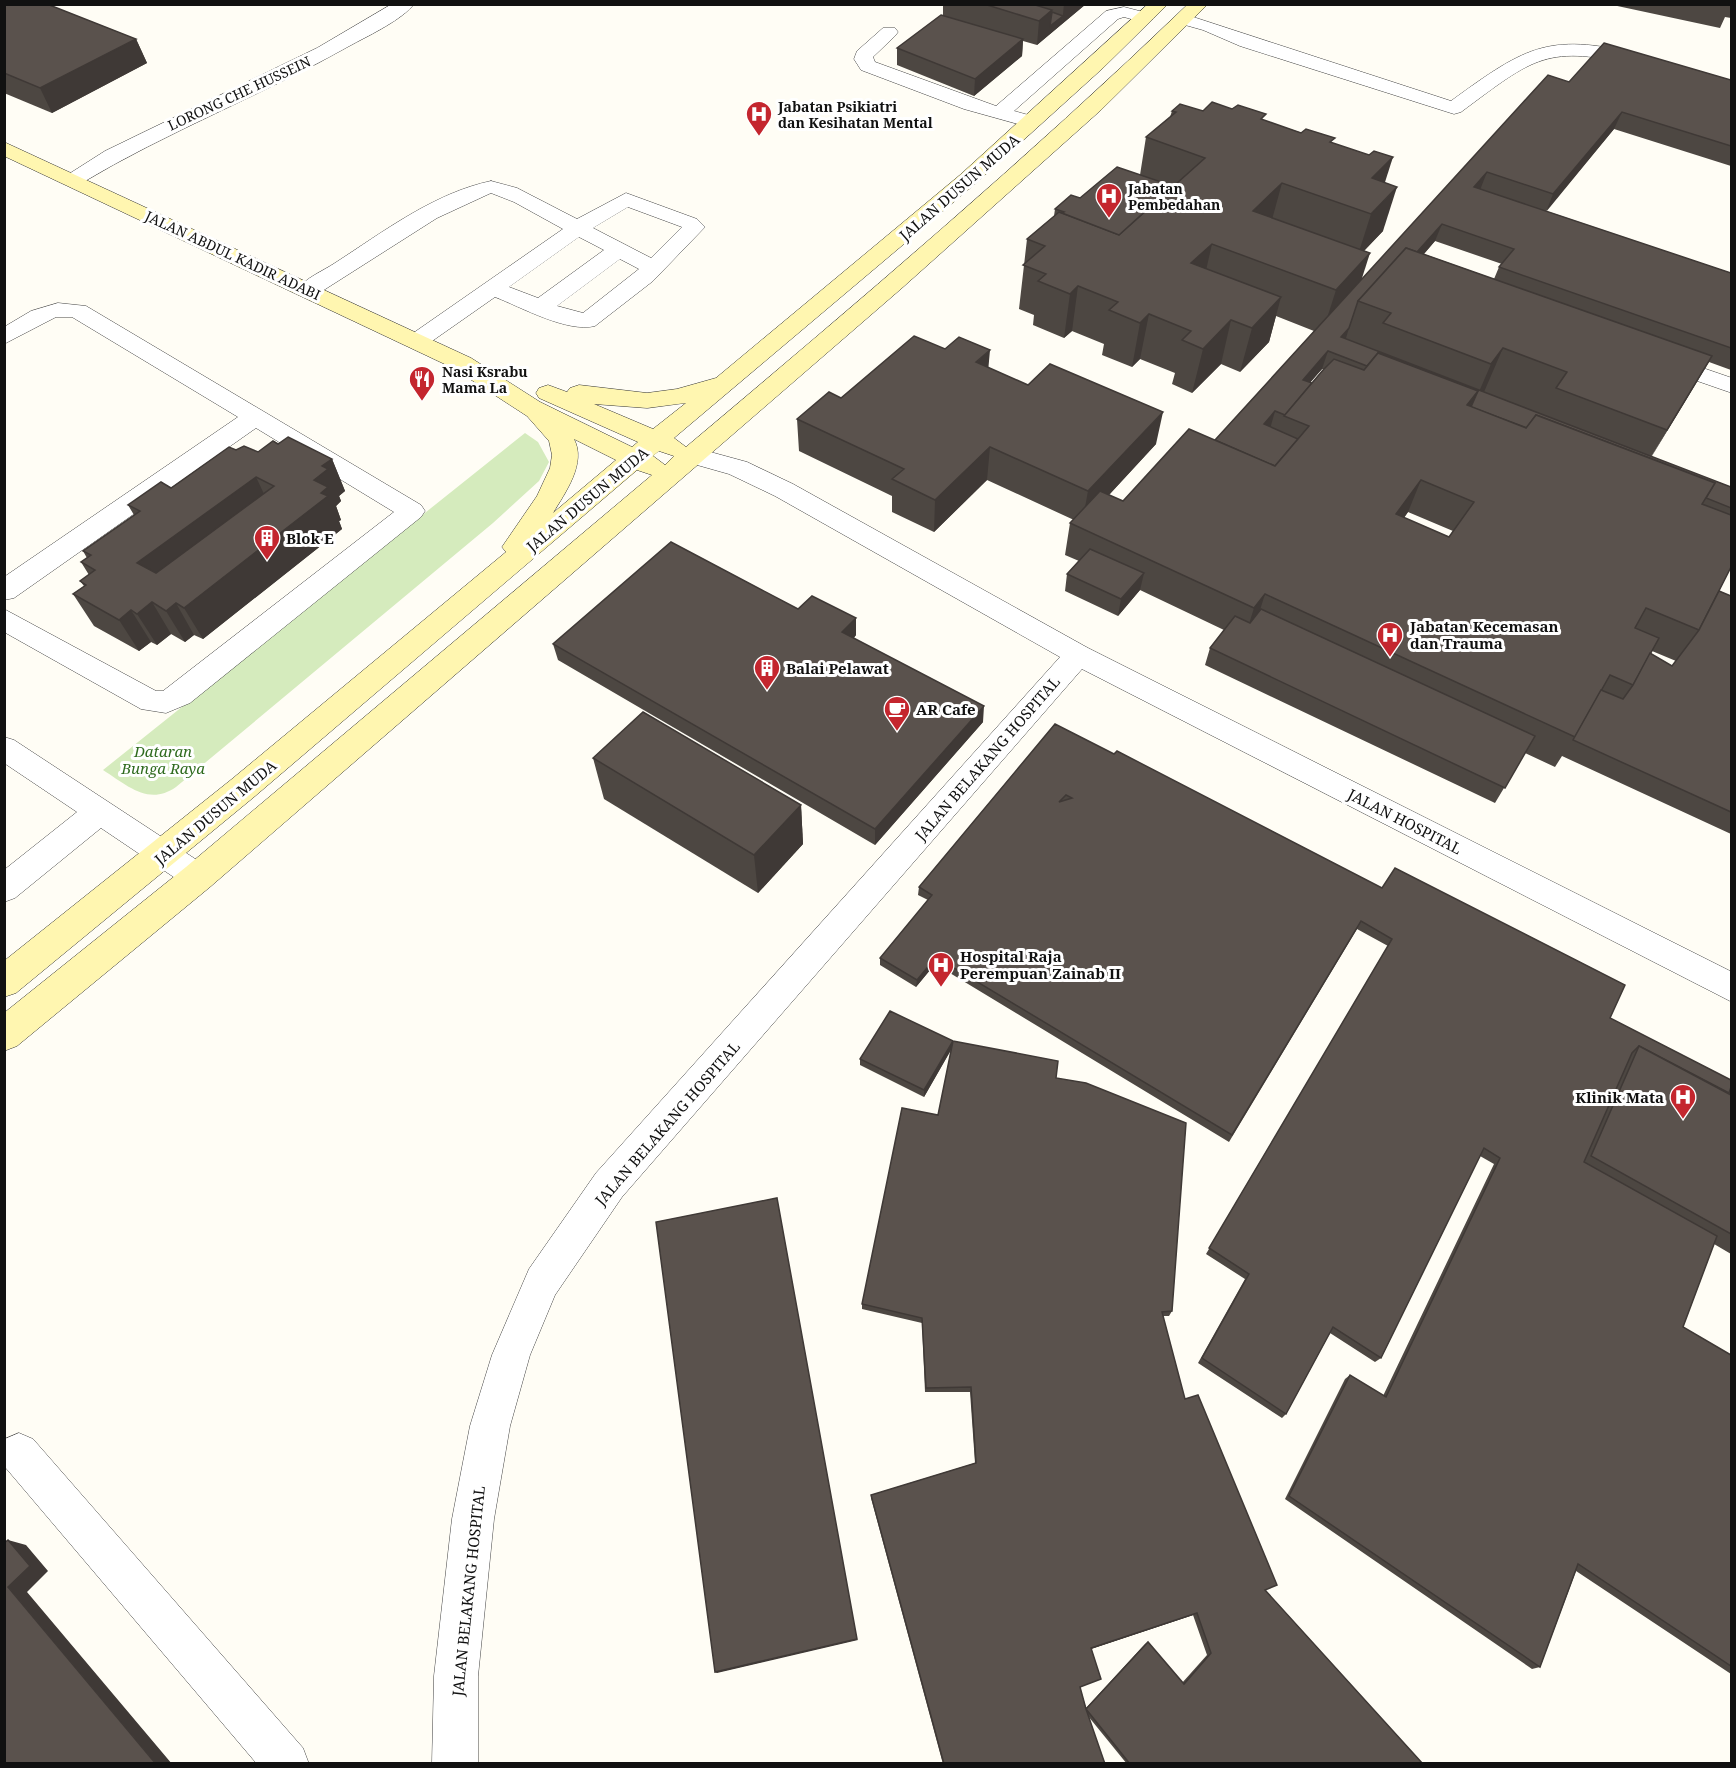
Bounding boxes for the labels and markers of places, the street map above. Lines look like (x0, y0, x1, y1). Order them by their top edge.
place label: Jabatan Psikiatri dan Kesihatan Mental (777, 97, 933, 132)
hospital icon: Jabatan Psikiatri dan Kesihatan Mental (744, 99, 774, 137)
place label: Jabatan Pembedahan (1127, 179, 1220, 214)
hospital icon: Jabatan Pembedahan (1094, 181, 1124, 219)
place label: Nasi Ksrabu Mama La (442, 362, 528, 397)
restaurant icon: Nasi Ksrabu Mama La (407, 364, 437, 402)
building icon: Blok E (252, 523, 282, 561)
place label: Blok E (286, 528, 334, 548)
place label: Jabatan Kecemasan dan Trauma (1409, 616, 1558, 653)
hospital icon: Jabatan Kecemasan dan Trauma (1375, 620, 1405, 658)
building icon: Balai Pelawat (752, 653, 782, 691)
place label: Balai Pelawat (786, 658, 889, 678)
cafe icon: AR Cafe (882, 694, 912, 732)
place label: AR Cafe (916, 699, 976, 719)
place label: Hospital Raja Perempuan Zainab II (960, 946, 1121, 983)
hospital icon: Hospital Raja Perempuan Zainab II (926, 950, 956, 988)
hospital icon: Klinik Mata (1668, 1082, 1698, 1120)
place label: Klinik Mata (1575, 1087, 1664, 1107)

